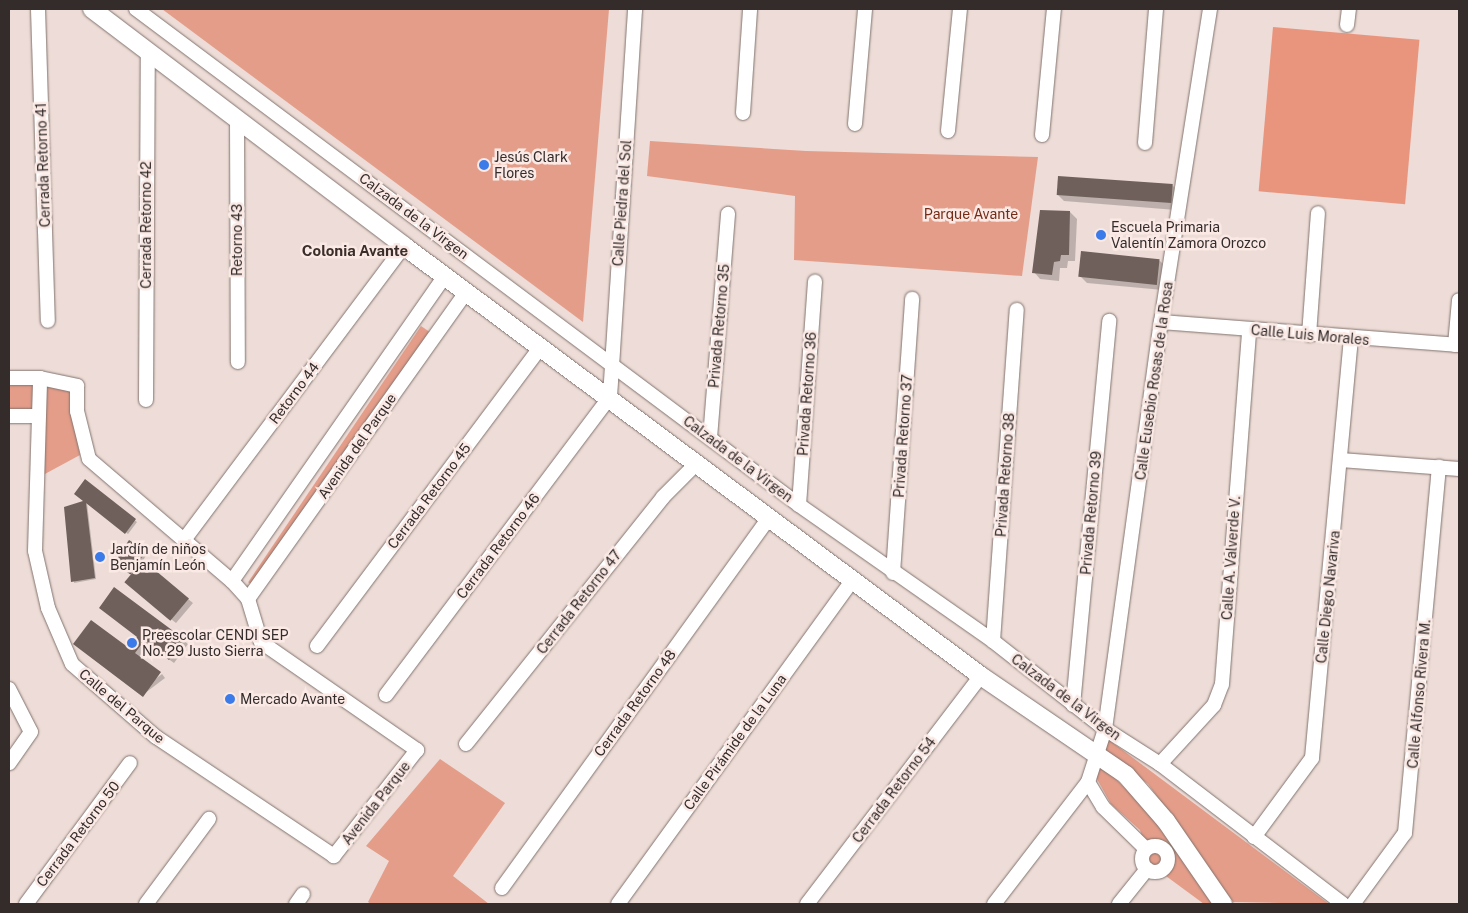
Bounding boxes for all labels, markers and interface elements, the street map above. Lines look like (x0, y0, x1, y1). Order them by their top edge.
street label: Cerrada Retorno 41 (32, 102, 54, 228)
street label: Calle Piedra del Sol (609, 139, 635, 267)
place label: Jesús Clark Flores (494, 149, 568, 182)
marker: Jesús Clark Flores (478, 159, 490, 171)
street label: Cerrada Retorno 42 (138, 161, 154, 289)
street label: Calzada de la Virgen (356, 169, 472, 263)
street label: Retorno 43 (229, 204, 245, 276)
park label: Parque Avante (924, 206, 1018, 222)
place label: Escuela Primaria Valentín Zamora Orozco (1111, 219, 1266, 252)
marker: Escuela Primaria Valentín Zamora Orozco (1095, 229, 1107, 241)
district label: Colonia Avante (302, 242, 408, 260)
street label: Privada Retorno 35 (705, 263, 733, 389)
street label: Calle Eusebio Rosas de la Rosa (1132, 280, 1176, 482)
street label: Calle Luis Morales (1250, 321, 1370, 349)
street label: Privada Retorno 36 (794, 331, 820, 457)
street label: Retorno 44 (265, 359, 323, 427)
street label: Privada Retorno 37 (890, 374, 916, 498)
street label: Avenida del Parque (314, 390, 400, 502)
street label: Calzada de la Virgen (680, 412, 796, 506)
street label: Privada Retorno 38 (992, 412, 1018, 538)
street label: Cerrada Retorno 45 (384, 440, 474, 552)
street label: Privada Retorno 39 (1077, 450, 1105, 576)
street label: Cerrada Retorno 46 (453, 490, 543, 602)
street label: Calle A. Valverde V. (1218, 495, 1244, 621)
street label: Calle Diego Navariva (1313, 530, 1343, 664)
place label: Jardín de niños Benjamín León (110, 541, 206, 574)
street label: Cerrada Retorno 47 (533, 547, 625, 657)
marker: Jardín de niños Benjamín León (94, 551, 106, 563)
street label: Calle Alfonso Rivera M. (1404, 619, 1434, 769)
place label: Preescolar CENDI SEP No. 29 Justo Sierra (142, 627, 289, 660)
marker: Preescolar CENDI SEP No. 29 Justo Sierra (126, 637, 138, 649)
street label: Cerrada Retorno 48 (591, 646, 679, 760)
street label: Calzada de la Virgen (1008, 650, 1124, 744)
street label: Calle del Parque (76, 665, 168, 747)
street label: Calle Pirámide de la Luna (680, 671, 790, 813)
place label: Mercado Avante (240, 691, 345, 707)
marker: Mercado Avante (224, 693, 236, 705)
street label: Cerrada Retorno 54 (849, 734, 939, 846)
street label: Avenida Parque (338, 758, 414, 848)
street label: Cerrada Retorno 50 (33, 778, 123, 890)

